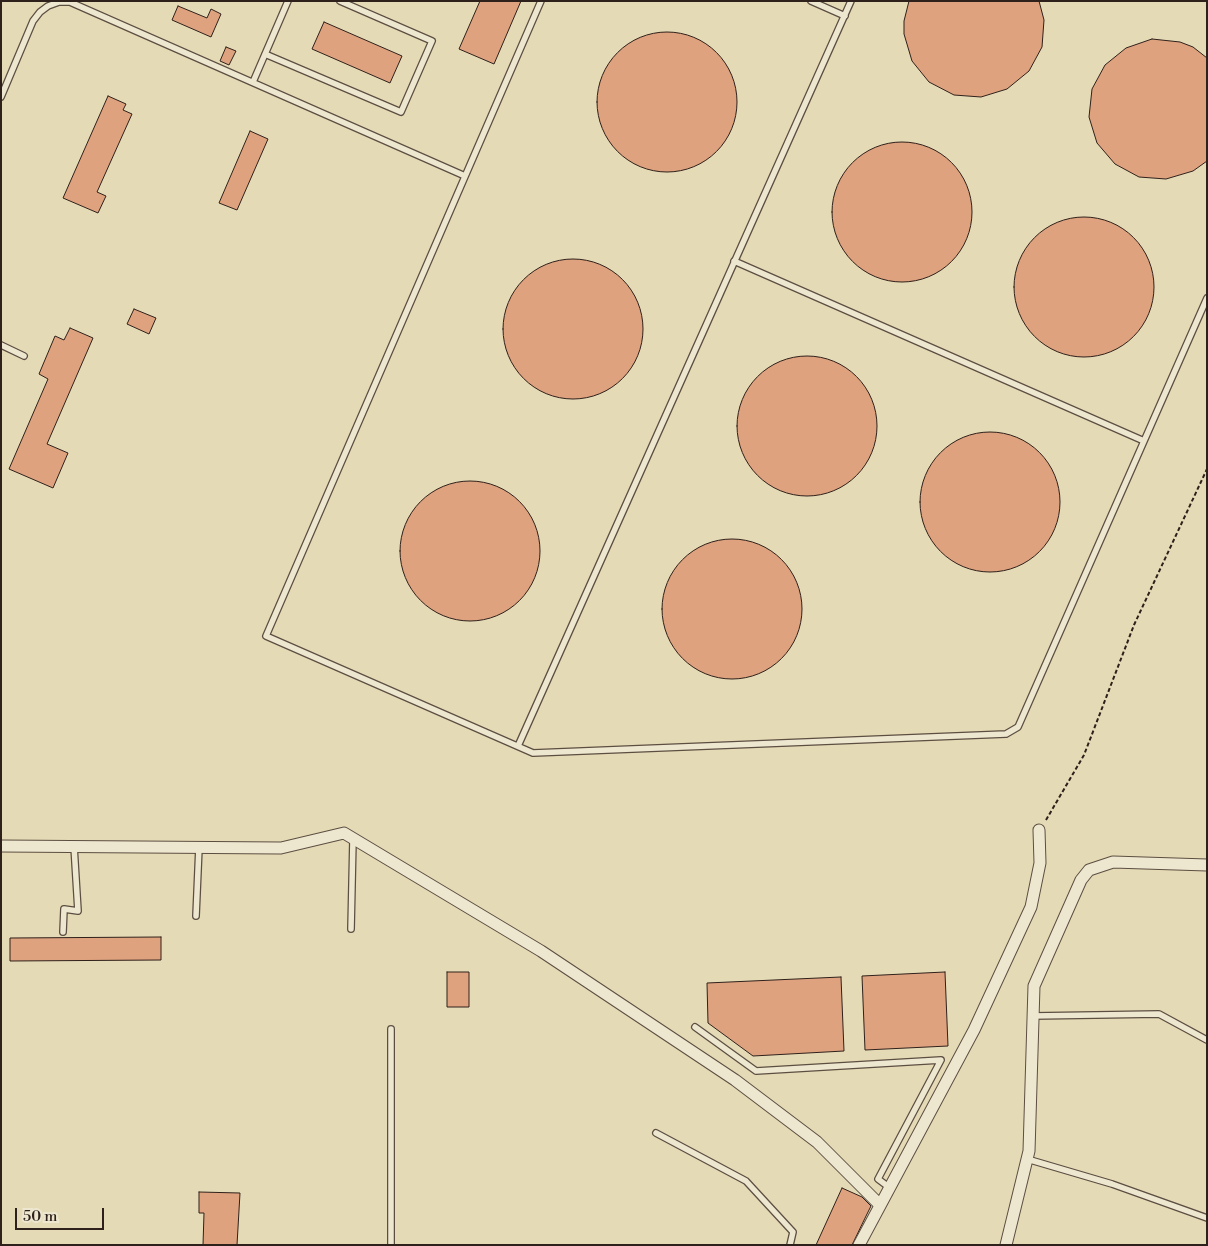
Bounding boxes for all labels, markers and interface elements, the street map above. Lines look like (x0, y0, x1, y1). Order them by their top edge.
scale bar (18, 1198, 106, 1230)
text: 50 m (23, 1207, 57, 1226)

